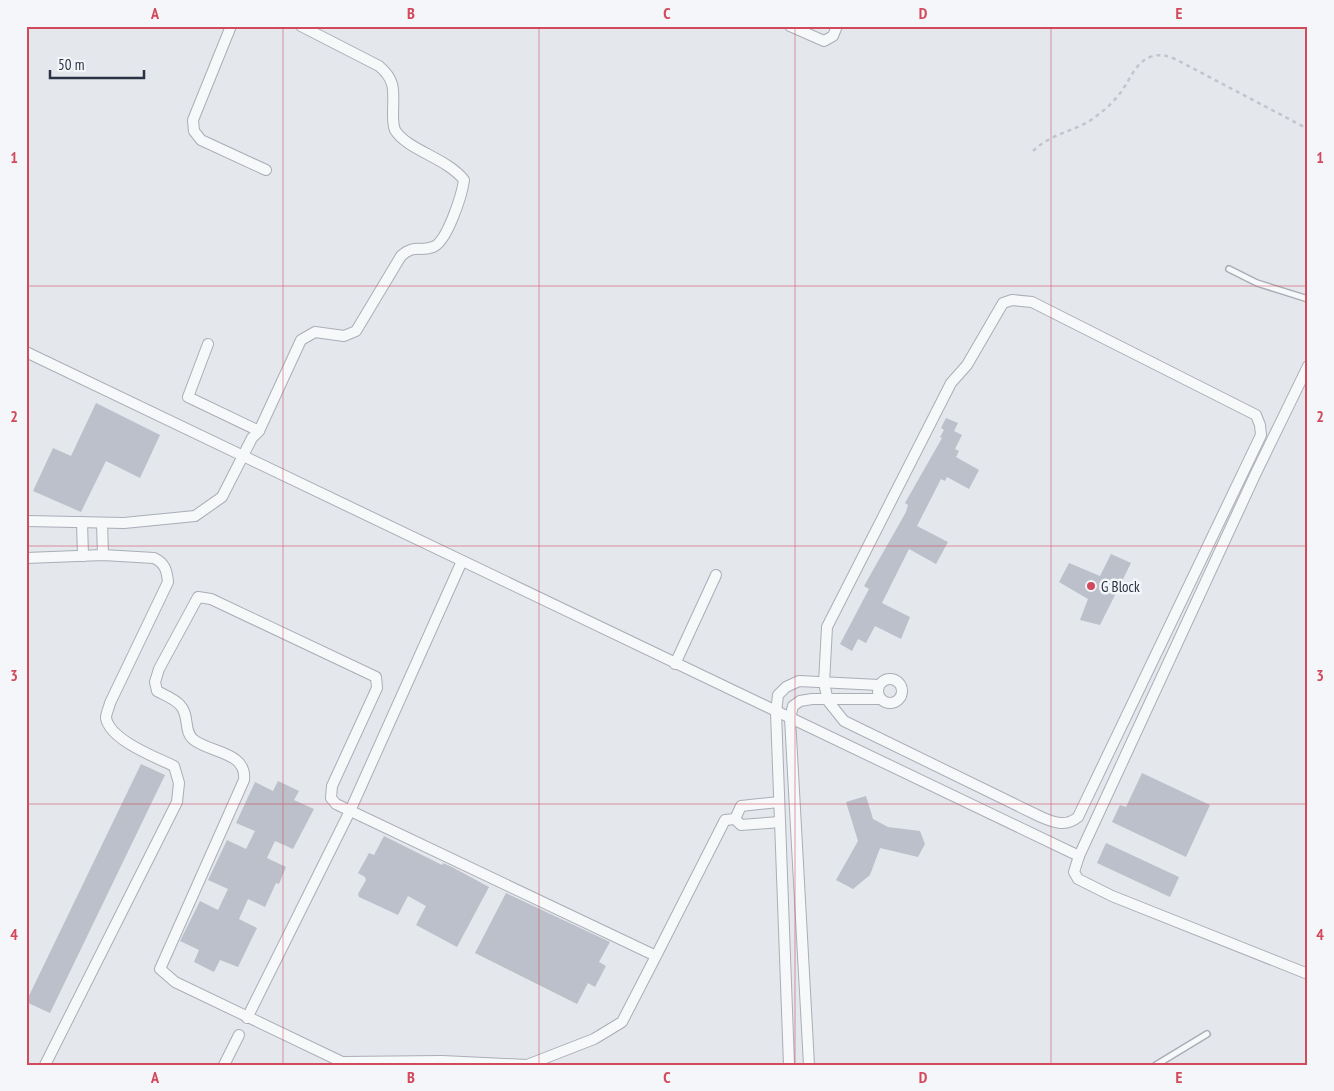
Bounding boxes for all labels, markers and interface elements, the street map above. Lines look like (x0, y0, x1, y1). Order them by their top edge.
text: A (150, 3, 160, 23)
text: B (407, 3, 415, 23)
text: C (663, 3, 671, 23)
text: D (919, 3, 928, 23)
text: E (1176, 3, 1183, 23)
scale bar (50, 48, 144, 80)
text: 50 m (58, 55, 84, 74)
text: 1 (10, 147, 18, 167)
text: 1 (1316, 147, 1324, 167)
text: 2 (10, 406, 18, 426)
text: 2 (1316, 406, 1324, 426)
place label: G Block (1101, 577, 1140, 596)
marker: G Block (1085, 580, 1097, 592)
text: 3 (10, 665, 18, 685)
text: 3 (1316, 665, 1324, 685)
text: 4 (10, 924, 18, 944)
text: 4 (1316, 924, 1324, 944)
text: A (150, 1067, 160, 1087)
text: B (407, 1067, 415, 1087)
text: C (663, 1067, 671, 1087)
text: D (919, 1067, 928, 1087)
text: E (1176, 1067, 1183, 1087)

